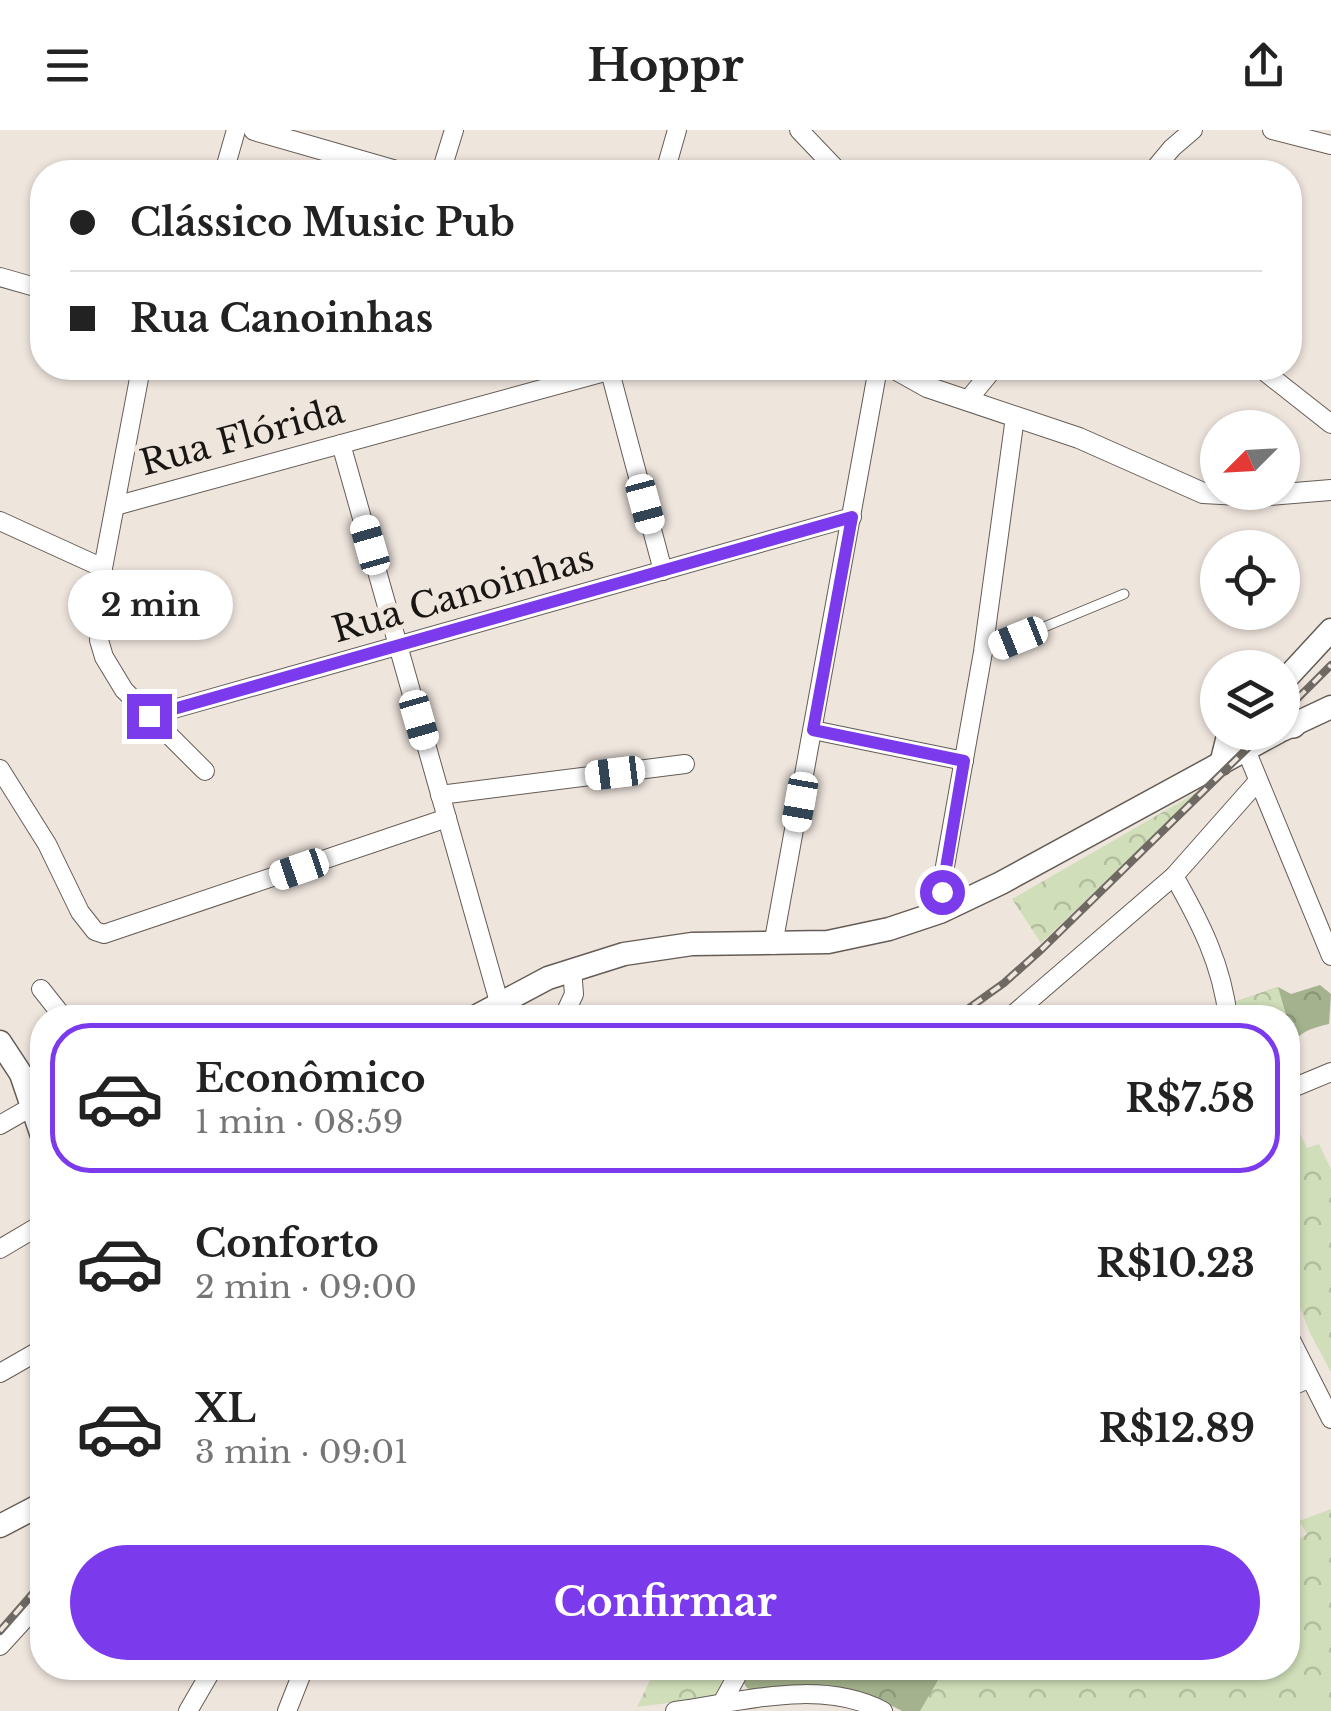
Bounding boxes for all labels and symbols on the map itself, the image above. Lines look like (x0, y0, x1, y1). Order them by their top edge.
street label: Rua Flórida (135, 388, 349, 484)
north arrow (1200, 410, 1300, 510)
car (623, 471, 667, 537)
car (347, 512, 393, 578)
street label: Rua Canoinhas (327, 536, 599, 651)
callout: 2 min (66, 571, 232, 641)
car (985, 613, 1051, 663)
car (396, 687, 442, 753)
route end (127, 694, 172, 739)
car (583, 754, 647, 792)
car (780, 770, 820, 834)
car (266, 845, 332, 893)
route start (920, 870, 965, 915)

